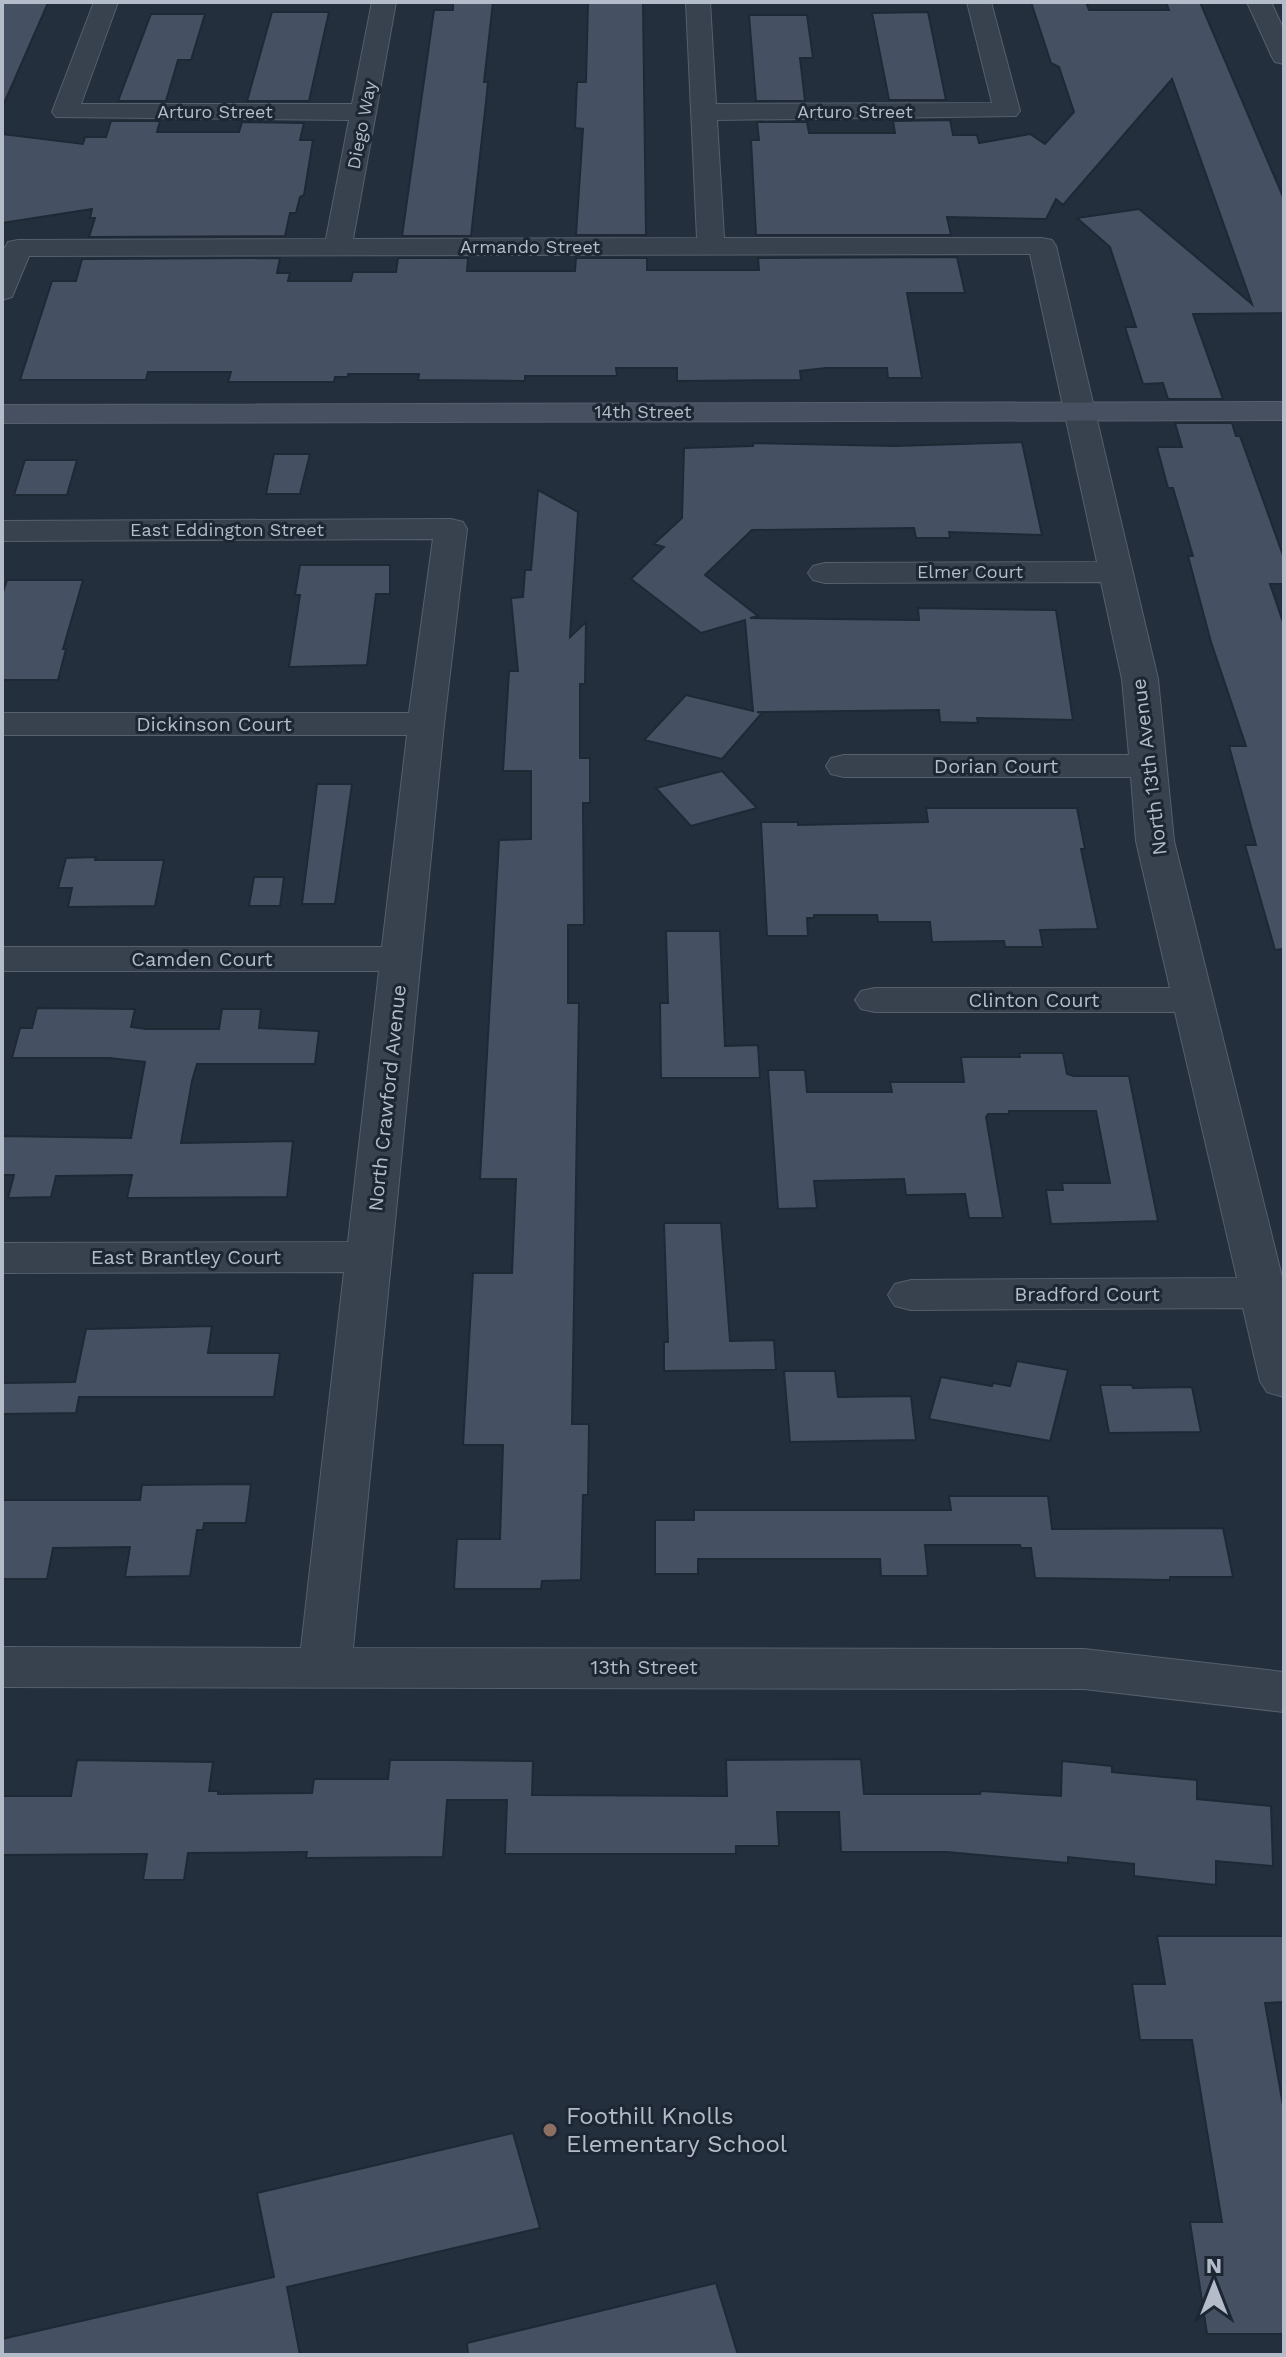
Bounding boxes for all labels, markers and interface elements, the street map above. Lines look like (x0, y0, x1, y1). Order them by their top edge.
street label: Diego Way (343, 78, 381, 171)
street label: Arturo Street (157, 101, 273, 122)
street label: Arturo Street (797, 101, 913, 122)
street label: Armando Street (460, 236, 601, 257)
street label: 14th Street (594, 401, 692, 422)
street label: East Eddington Street (130, 519, 324, 540)
street label: Elmer Court (917, 561, 1024, 582)
street label: North 13th Avenue (1126, 677, 1172, 857)
street label: Dickinson Court (136, 712, 292, 736)
street label: Dorian Court (934, 754, 1059, 778)
street label: Camden Court (131, 947, 273, 971)
street label: North Crawford Avenue (363, 983, 411, 1213)
street label: Clinton Court (969, 988, 1100, 1012)
street label: East Brantley Court (91, 1245, 282, 1269)
street label: Bradford Court (1014, 1282, 1160, 1306)
street label: 13th Street (590, 1655, 698, 1679)
place label: Foothill Knolls Elementary School (566, 2102, 788, 2158)
marker: Foothill Knolls Elementary School (541, 2121, 559, 2139)
north arrow (1174, 2245, 1254, 2325)
text: N (1206, 2253, 1222, 2278)

